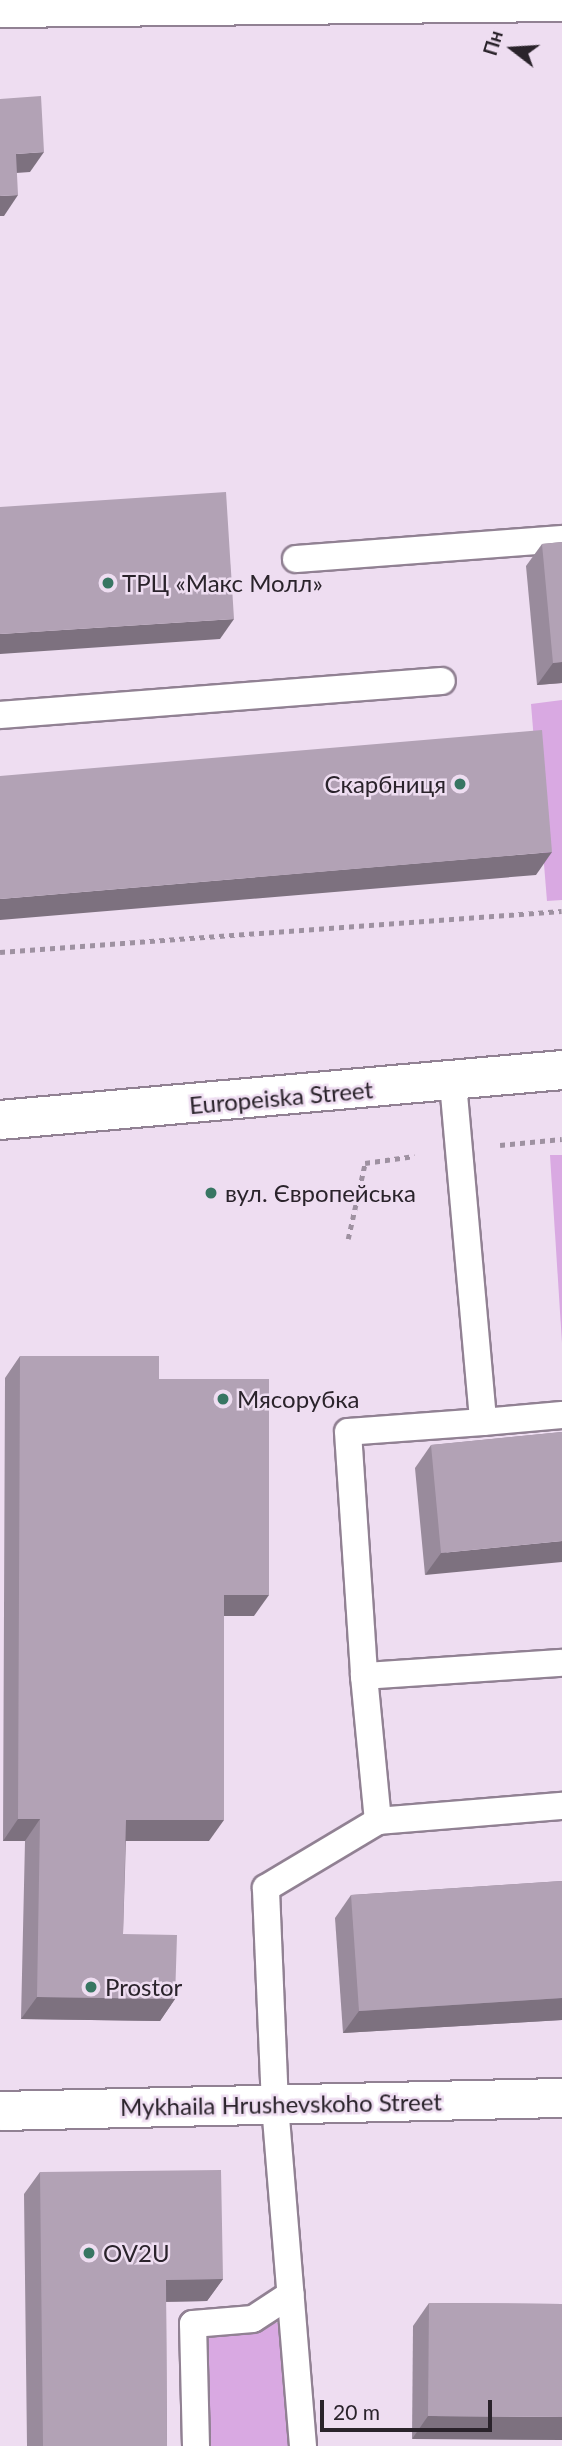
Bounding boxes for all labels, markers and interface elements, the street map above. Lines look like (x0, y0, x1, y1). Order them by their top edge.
north arrow (478, 14, 548, 84)
text: Пн (478, 27, 507, 58)
place label: ТРЦ «Макс Молл» (122, 569, 323, 597)
marker: ТРЦ «Макс Молл» (100, 575, 116, 591)
place label: Скарбниця (325, 770, 446, 798)
marker: Скарбниця (452, 776, 468, 792)
street label: Europeiska Street (188, 1075, 374, 1119)
place label: вул. Європейська (225, 1179, 416, 1207)
marker: вул. Європейська (203, 1185, 219, 1201)
place label: Мясорубка (237, 1385, 360, 1413)
marker: Мясорубка (215, 1391, 231, 1407)
place label: Prostor (105, 1973, 182, 2001)
marker: Prostor (83, 1979, 99, 1995)
street label: Mykhaila Hrushevskoho Street (120, 2087, 442, 2121)
place label: OV2U (103, 2239, 170, 2267)
marker: OV2U (81, 2245, 97, 2261)
scale bar (324, 2386, 496, 2430)
text: 20 m (333, 2399, 380, 2424)

